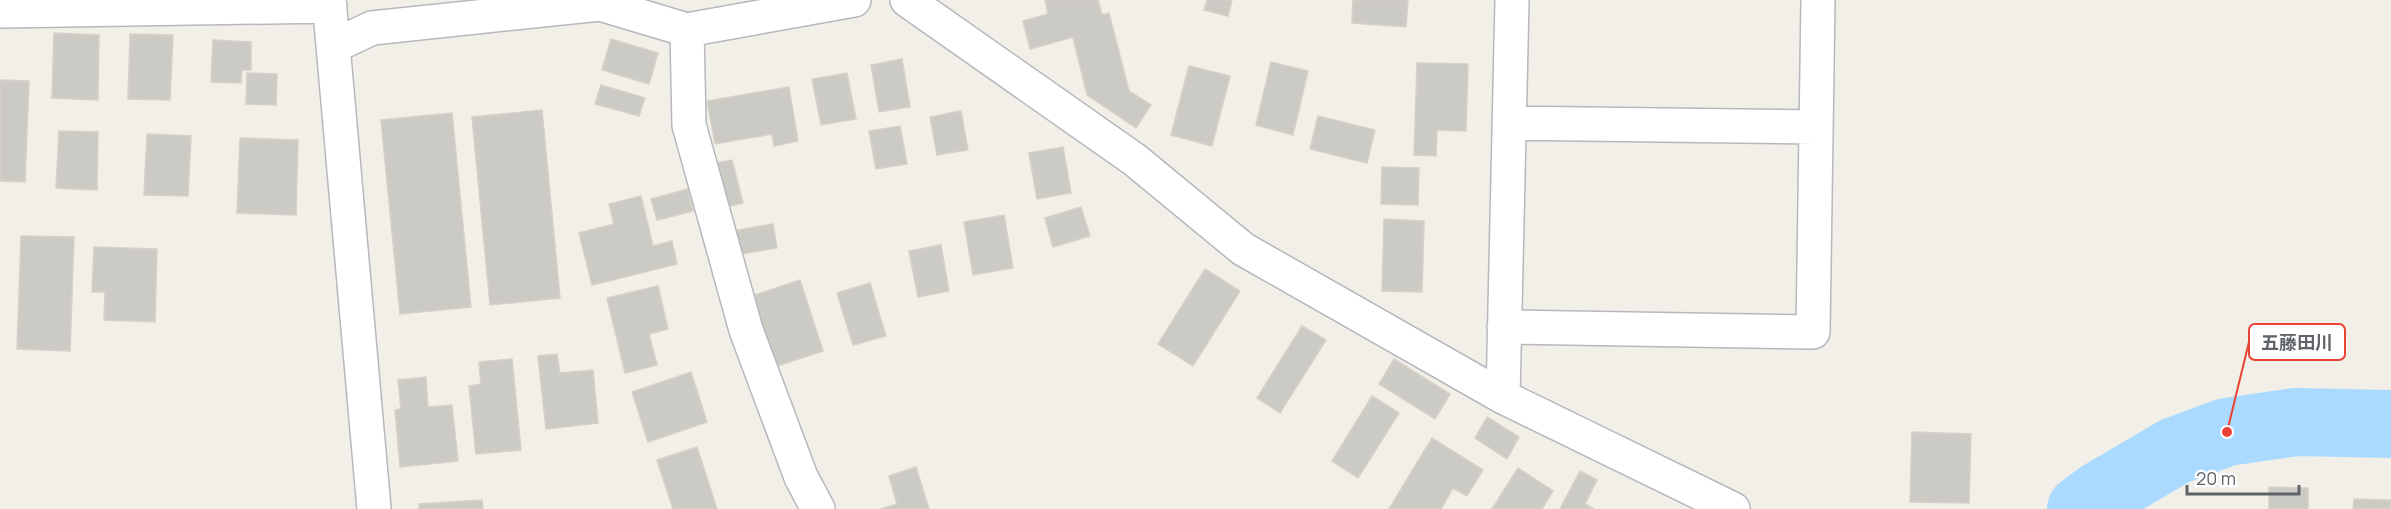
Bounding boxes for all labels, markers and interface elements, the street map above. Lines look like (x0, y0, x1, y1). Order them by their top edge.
callout: 五藤田川 (2249, 324, 2345, 360)
text: 五藤田川 (2261, 330, 2333, 354)
scale bar (2187, 458, 2300, 496)
text: 20 m (2196, 466, 2236, 490)

